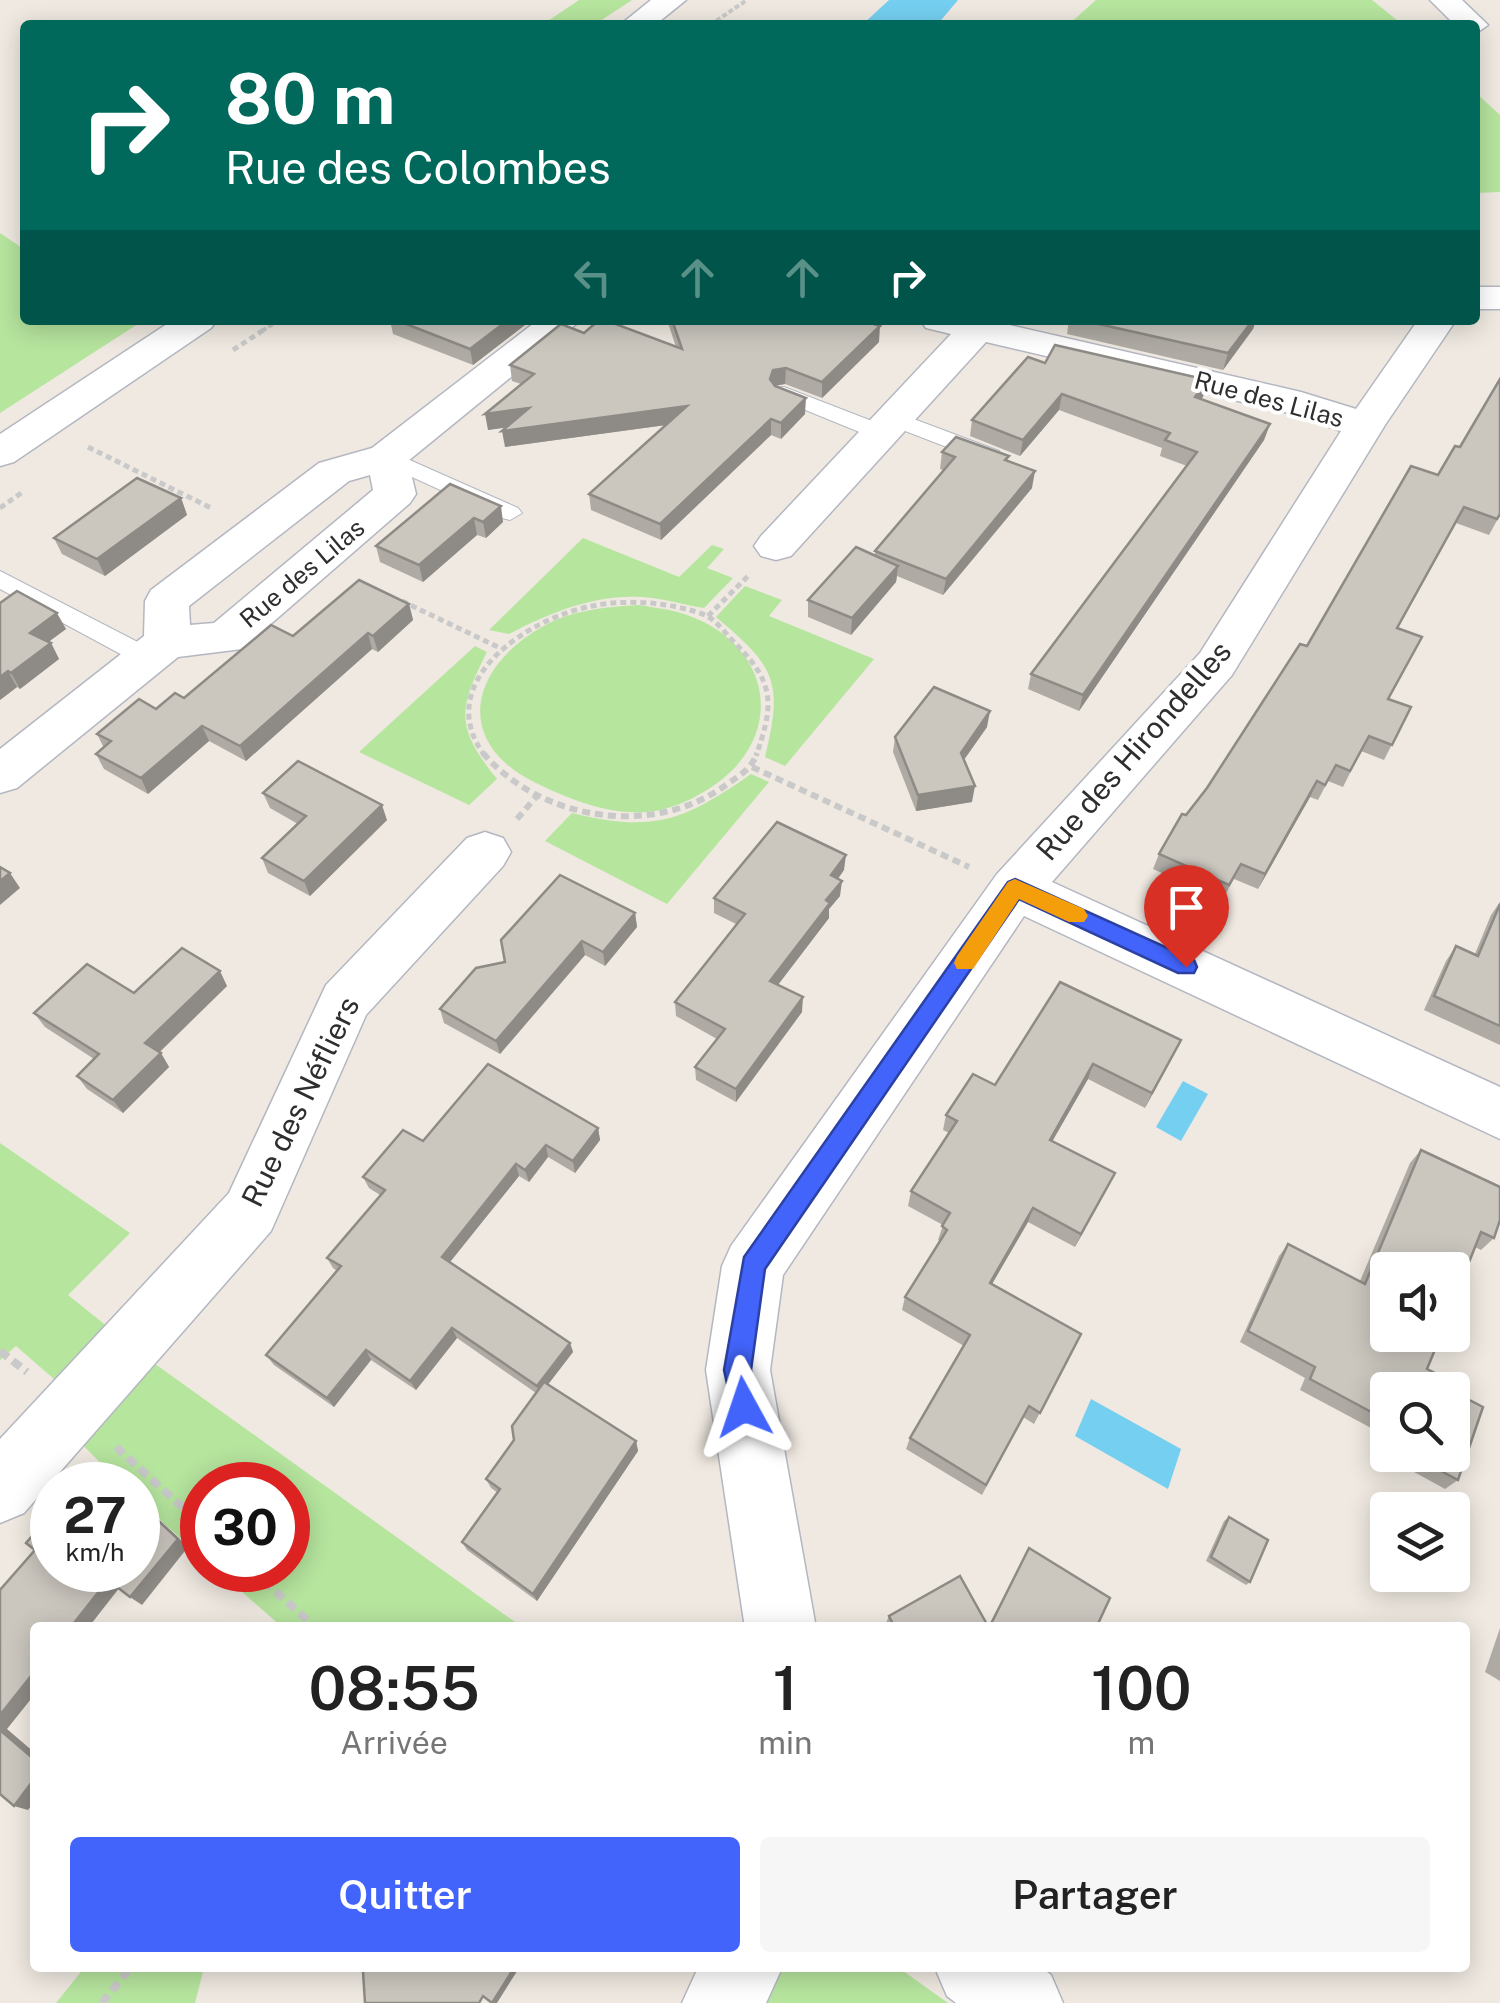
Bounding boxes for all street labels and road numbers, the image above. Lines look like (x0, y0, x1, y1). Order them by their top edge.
street label: Rue des Lilas (1191, 365, 1347, 433)
street label: Rue des Lilas (234, 512, 370, 634)
street label: Rue des Hirondelles (1028, 633, 1238, 867)
street label: Rue des Néfliers (234, 991, 366, 1212)

